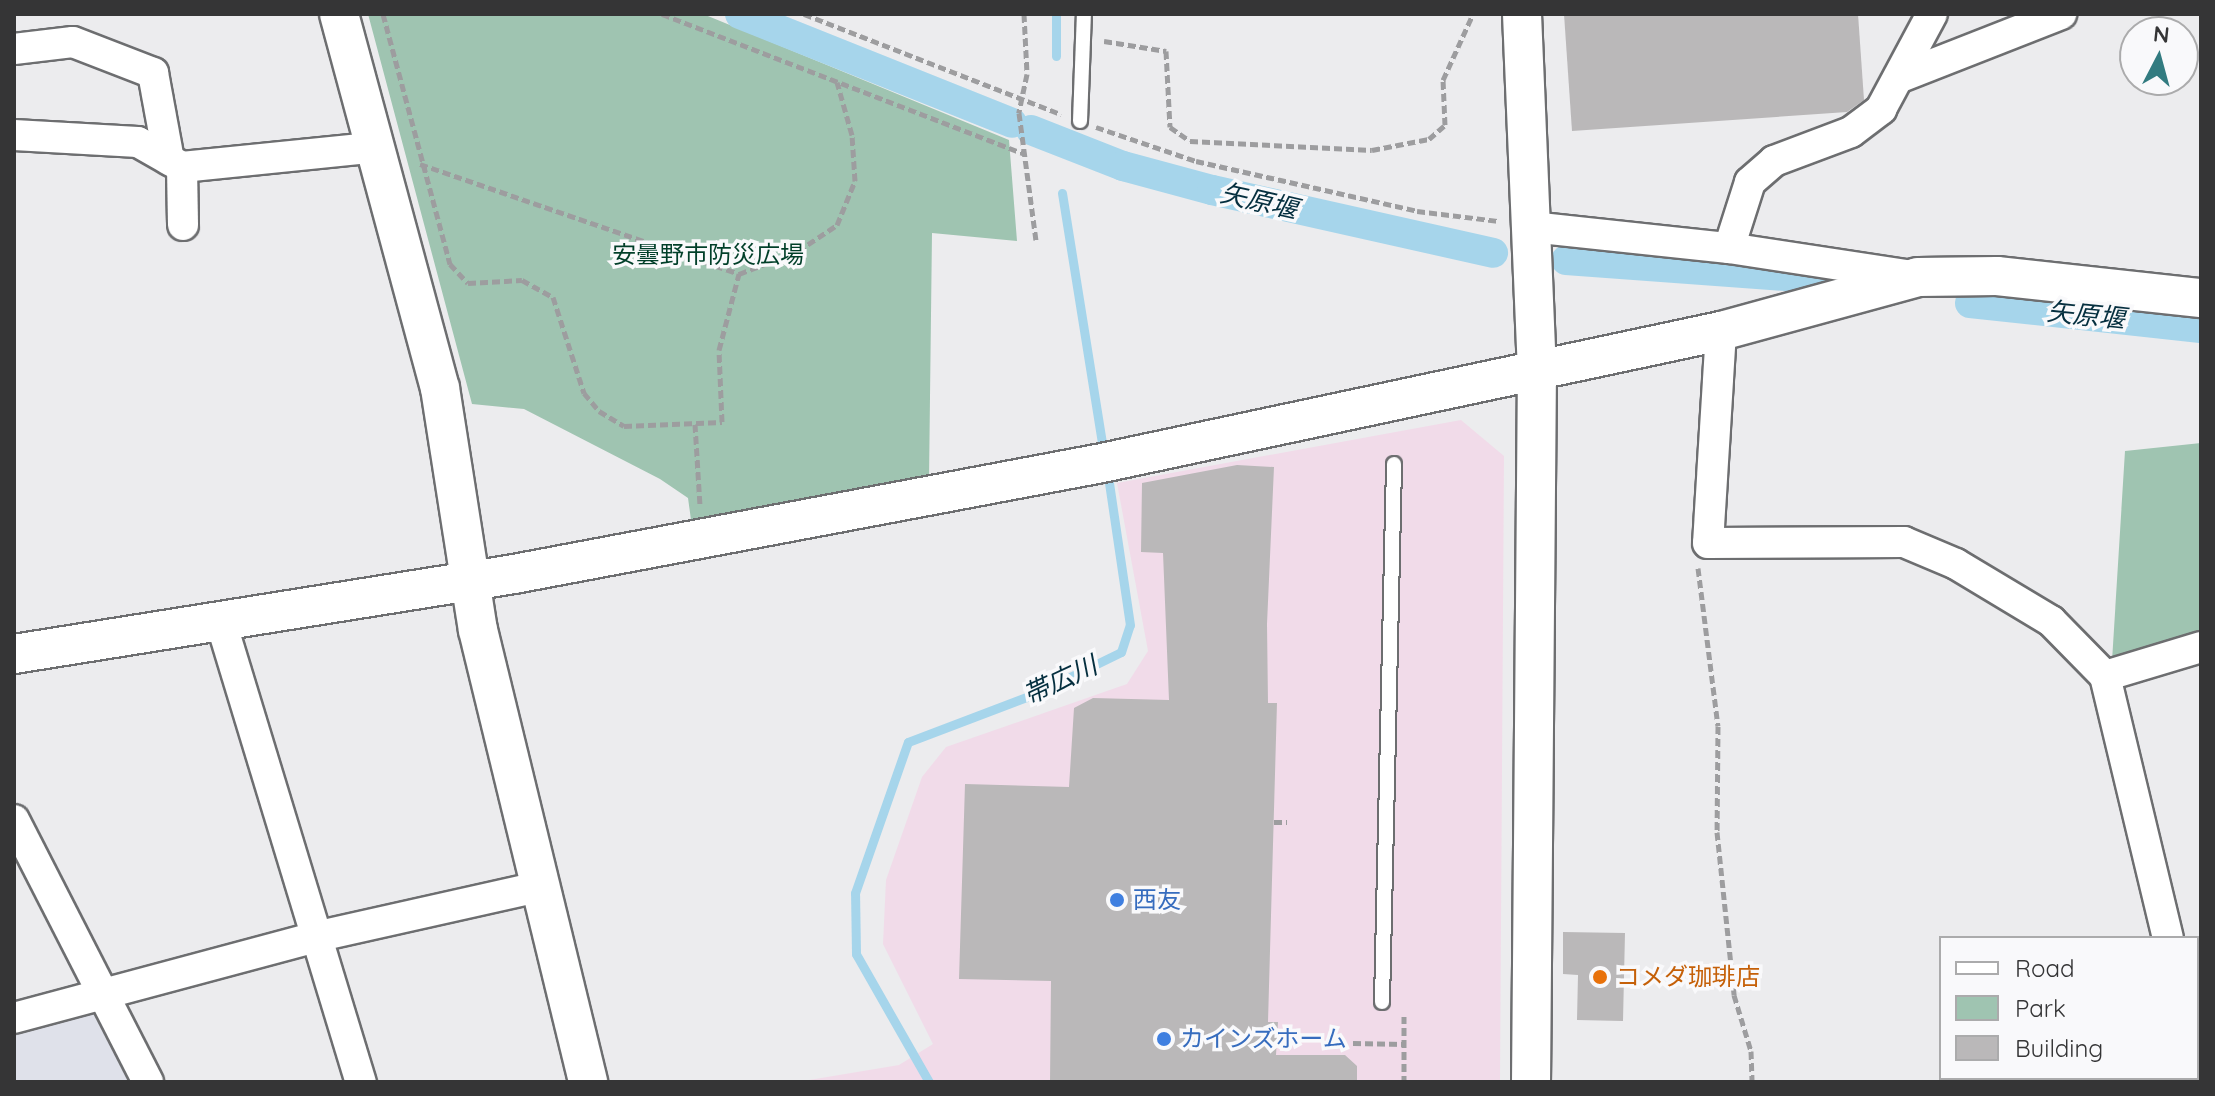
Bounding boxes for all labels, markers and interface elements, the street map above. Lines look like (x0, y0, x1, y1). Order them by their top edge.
north arrow (2119, 16, 2199, 96)
text: N (2152, 19, 2171, 49)
water label: 矢原堰 (1217, 177, 1301, 225)
park label: 安曇野市防災広場 (612, 241, 804, 269)
water label: 矢原堰 (2046, 295, 2126, 335)
water label: 帯広川 (1018, 649, 1102, 711)
place label: 西友 (1133, 886, 1181, 914)
marker: 西友 (1108, 891, 1126, 909)
legend (1939, 936, 2199, 1080)
text: Road (2015, 953, 2075, 983)
place label: コメダ珈琲店 (1616, 963, 1760, 991)
marker: コメダ珈琲店 (1591, 968, 1609, 986)
text: Park (2015, 993, 2066, 1023)
place label: カインズホーム (1180, 1025, 1348, 1053)
marker: カインズホーム (1155, 1030, 1173, 1048)
text: Building (2015, 1033, 2103, 1063)

